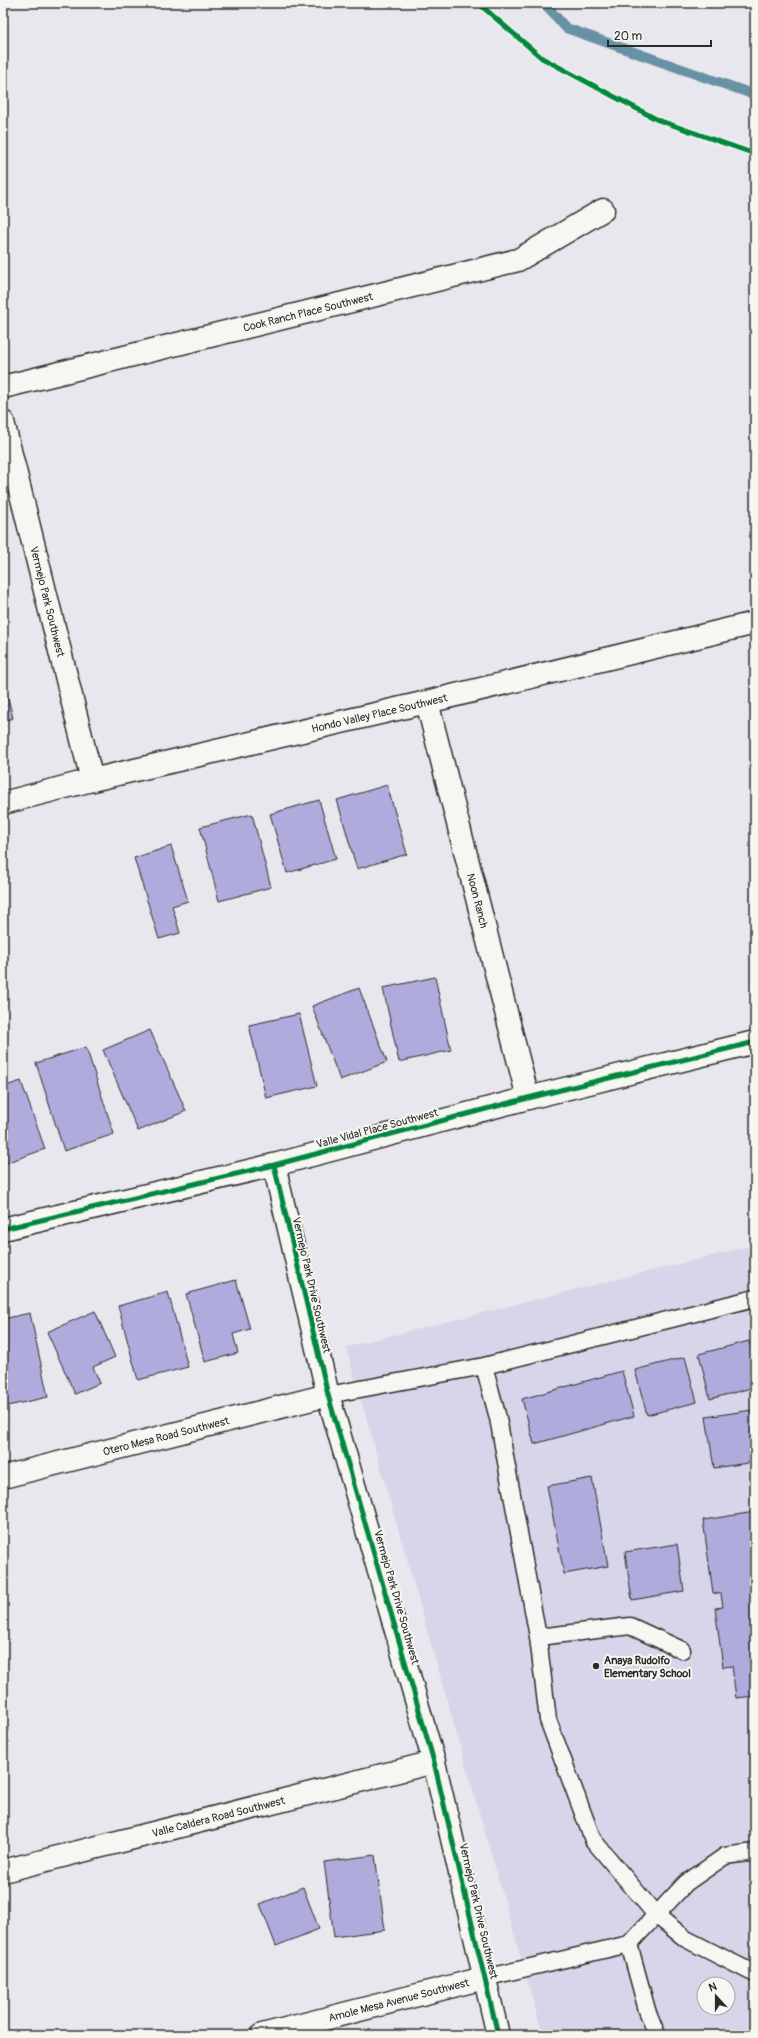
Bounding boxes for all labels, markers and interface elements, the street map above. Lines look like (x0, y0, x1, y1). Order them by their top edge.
scale bar (608, 22, 711, 48)
text: 20 m (614, 29, 643, 44)
street label: Cook Ranch Place Southwest (242, 290, 375, 335)
street label: Vermejo Park Southwest (27, 545, 67, 659)
street label: Hondo Valley Place Southwest (310, 691, 449, 736)
street label: Noon Ranch (464, 872, 490, 929)
street label: Valle Vidal Place Southwest (315, 1106, 440, 1151)
street label: Vermejo Park Drive Southwest (290, 1216, 334, 1355)
street label: Otero Mesa Road Southwest (102, 1414, 231, 1459)
street label: Vermejo Park Drive Southwest (371, 1528, 422, 1666)
place label: Anaya Rudolfo Elementary School (604, 1654, 691, 1680)
marker: Anaya Rudolfo Elementary School (591, 1661, 601, 1671)
street label: Valle Caldera Road Southwest (151, 1794, 287, 1840)
street label: Vermejo Park Drive Southwest (457, 1842, 501, 1981)
street label: Amole Mesa Avenue Southwest (327, 1976, 471, 2025)
north arrow (696, 1976, 736, 2016)
text: N (707, 1980, 719, 1995)

